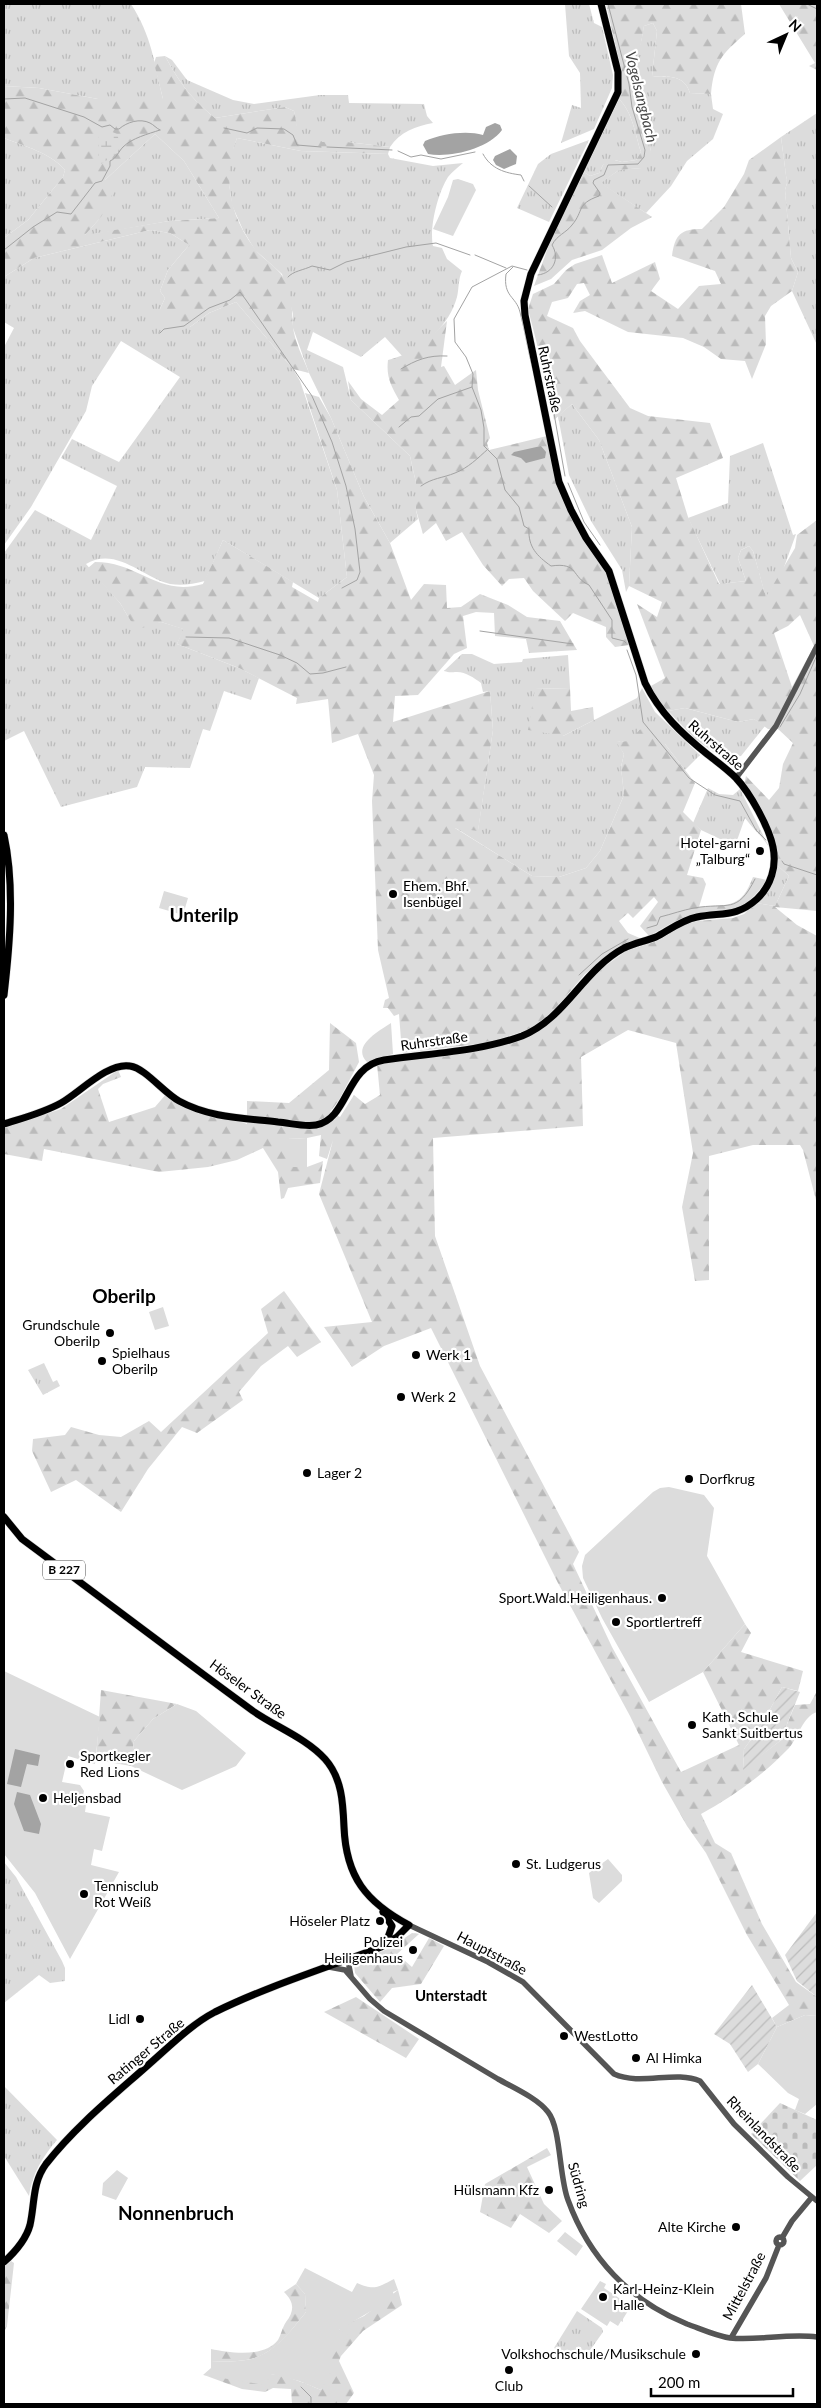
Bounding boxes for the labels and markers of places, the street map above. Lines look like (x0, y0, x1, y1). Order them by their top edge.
place label: Hotel-garni „Talburg“ (680, 834, 750, 867)
marker: Hotel-garni „Talburg“ (754, 845, 766, 857)
place label: Ehem. Bhf. Isenbügel (403, 877, 469, 910)
marker: Ehem. Bhf. Isenbügel (387, 888, 399, 900)
place label: Grundschule Oberilp (22, 1316, 100, 1349)
marker: Grundschule Oberilp (104, 1327, 116, 1339)
place label: Spielhaus Oberilp (112, 1344, 170, 1377)
place label: Werk 1 (426, 1346, 471, 1363)
marker: Werk 1 (410, 1349, 422, 1361)
marker: Spielhaus Oberilp (96, 1355, 108, 1367)
place label: Werk 2 (411, 1388, 456, 1405)
marker: Werk 2 (395, 1391, 407, 1403)
place label: Lager 2 (317, 1464, 362, 1481)
marker: Lager 2 (301, 1467, 313, 1479)
place label: Dorfkrug (699, 1470, 755, 1487)
marker: Dorfkrug (683, 1473, 695, 1485)
place label: Sport.Wald.Heiligenhaus. (499, 1589, 652, 1606)
marker: Sport.Wald.Heiligenhaus. (656, 1592, 668, 1604)
place label: Sportlertreff (626, 1613, 702, 1630)
marker: Sportlertreff (610, 1616, 622, 1628)
place label: Kath. Schule Sankt Suitbertus (702, 1708, 803, 1741)
marker: Kath. Schule Sankt Suitbertus (686, 1719, 698, 1731)
place label: Sportkegler Red Lions (80, 1747, 151, 1780)
marker: Sportkegler Red Lions (64, 1758, 76, 1770)
place label: Heljensbad (53, 1789, 121, 1806)
marker: Heljensbad (37, 1792, 49, 1804)
place label: St. Ludgerus (526, 1855, 601, 1872)
marker: St. Ludgerus (510, 1858, 522, 1870)
place label: Tennisclub Rot Weiß (94, 1877, 159, 1910)
marker: Tennisclub Rot Weiß (78, 1888, 90, 1900)
place label: Höseler Platz (289, 1912, 370, 1929)
marker: Höseler Platz (374, 1915, 386, 1927)
place label: Polizei Heiligenhaus (324, 1933, 403, 1966)
marker: Polizei Heiligenhaus (407, 1944, 419, 1956)
place label: Lidl (108, 2010, 130, 2027)
marker: Lidl (134, 2013, 146, 2025)
place label: WestLotto (574, 2027, 638, 2044)
marker: WestLotto (558, 2030, 570, 2042)
place label: Al Himka (646, 2049, 702, 2066)
marker: Al Himka (630, 2052, 642, 2064)
place label: Hülsmann Kfz (453, 2181, 539, 2198)
marker: Hülsmann Kfz (543, 2184, 555, 2196)
place label: Alte Kirche (658, 2218, 726, 2235)
marker: Alte Kirche (730, 2221, 742, 2233)
place label: Karl-Heinz-Klein Halle (613, 2280, 714, 2313)
marker: Karl-Heinz-Klein Halle (597, 2291, 609, 2303)
place label: Volkshochschule/Musikschule (501, 2345, 686, 2362)
marker: Volkshochschule/Musikschule (690, 2348, 702, 2360)
marker: Club (503, 2364, 515, 2376)
place label: Club (495, 2377, 523, 2394)

